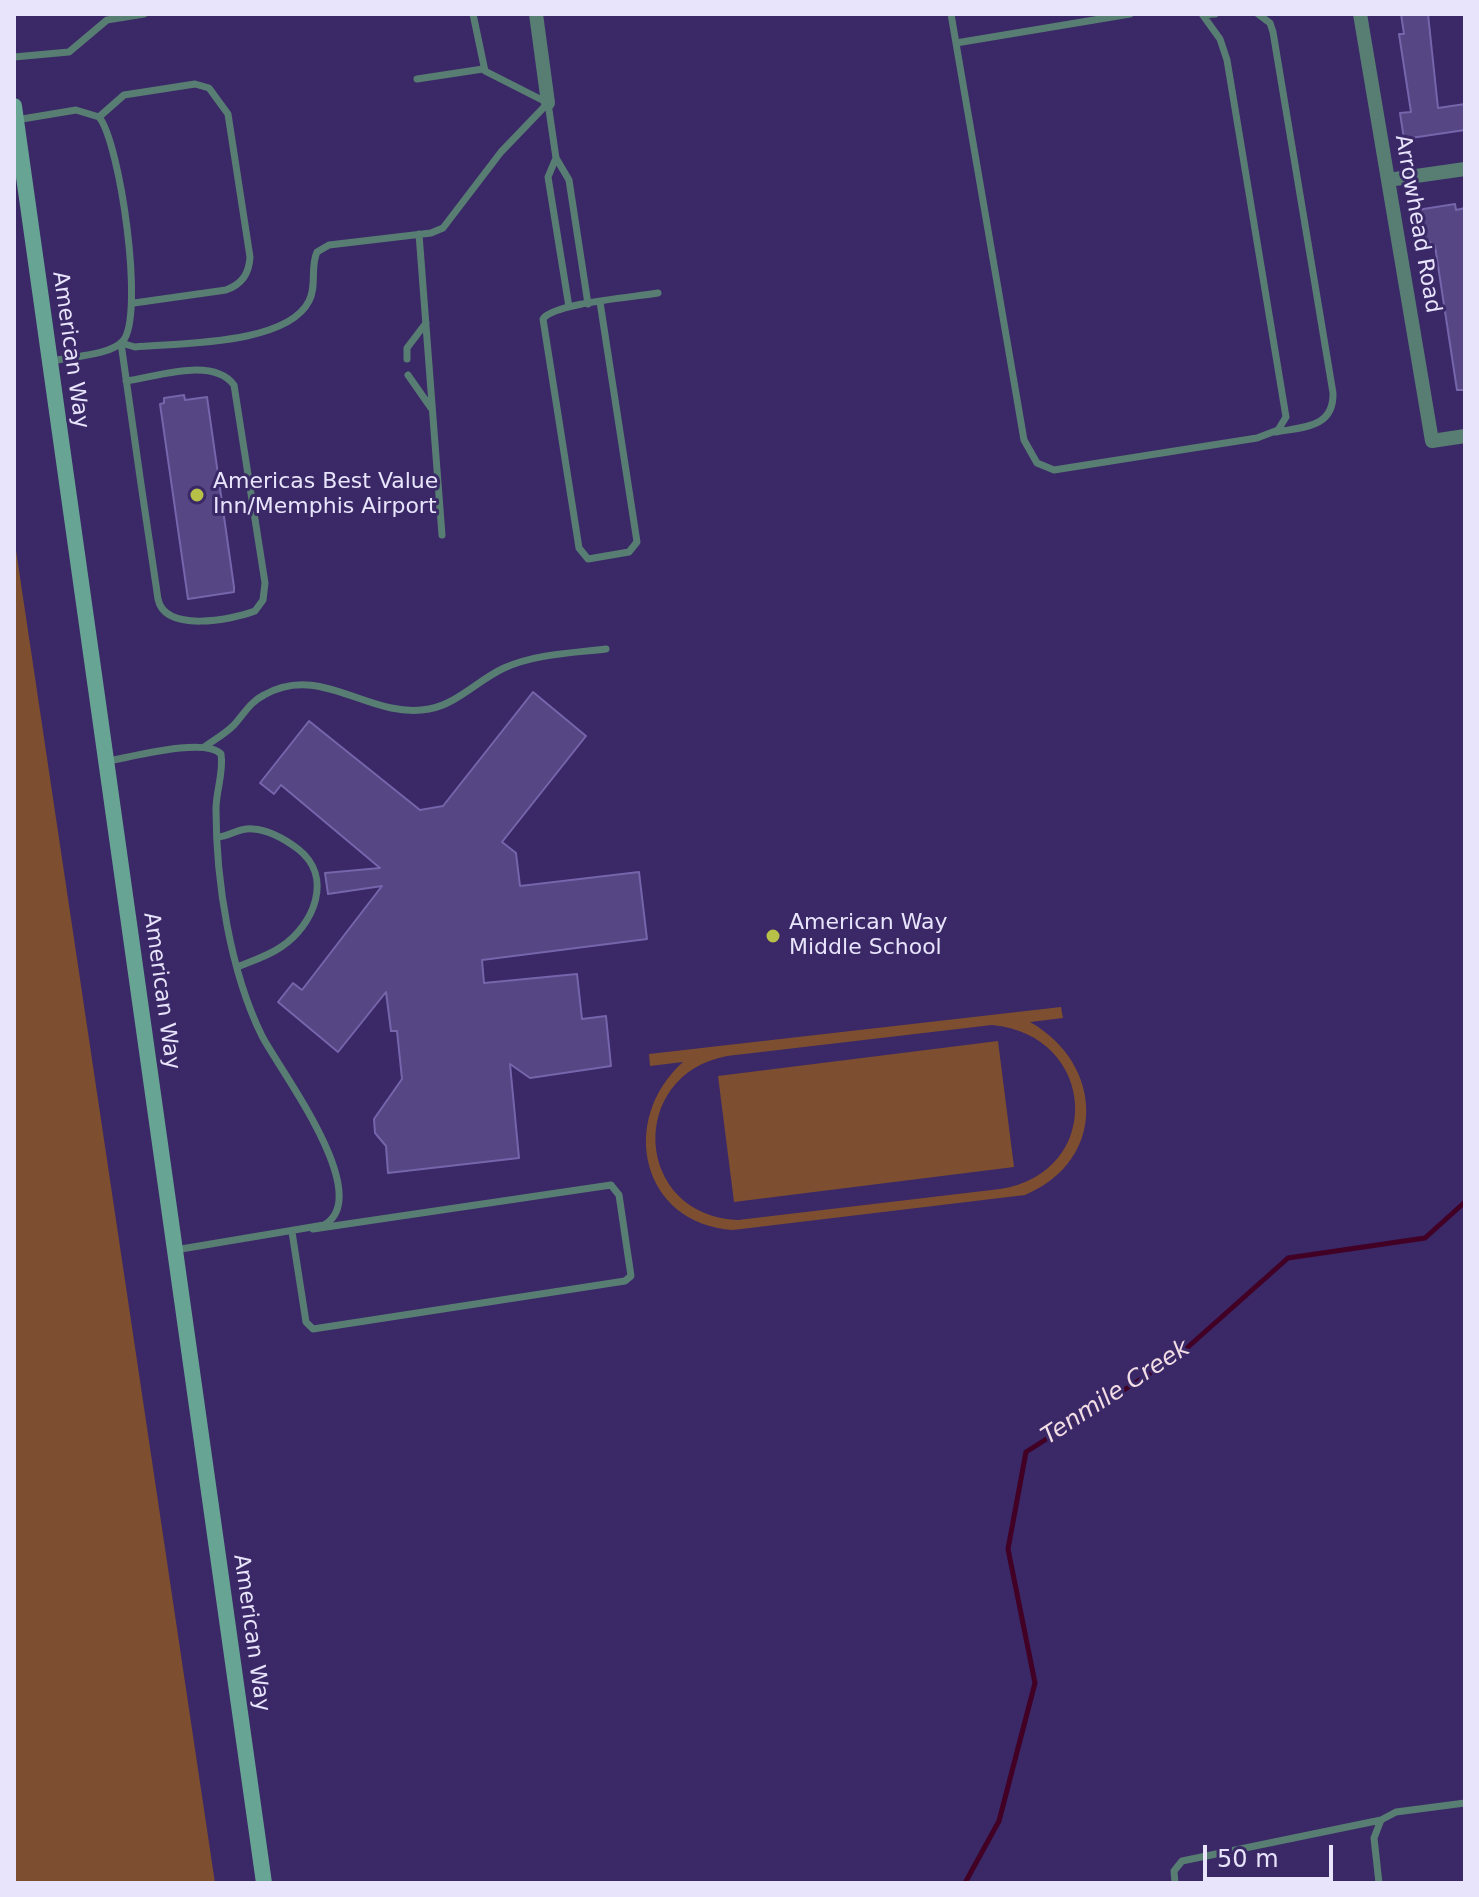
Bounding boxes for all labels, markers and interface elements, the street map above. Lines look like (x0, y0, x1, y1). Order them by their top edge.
street label: Arrowhead Road (1388, 133, 1446, 315)
street label: American Way (46, 270, 94, 430)
place label: Americas Best Value Inn/Memphis Airport (213, 469, 438, 520)
marker: Americas Best Value Inn/Memphis Airport (188, 486, 206, 504)
place label: American Way Middle School (789, 910, 948, 962)
street label: American Way (137, 911, 185, 1071)
marker: American Way Middle School (764, 927, 782, 945)
water label: Tenmile Creek (1037, 1334, 1195, 1452)
street label: American Way (227, 1553, 275, 1713)
scale bar (1207, 1829, 1337, 1879)
text: 50 m (1217, 1845, 1279, 1873)

